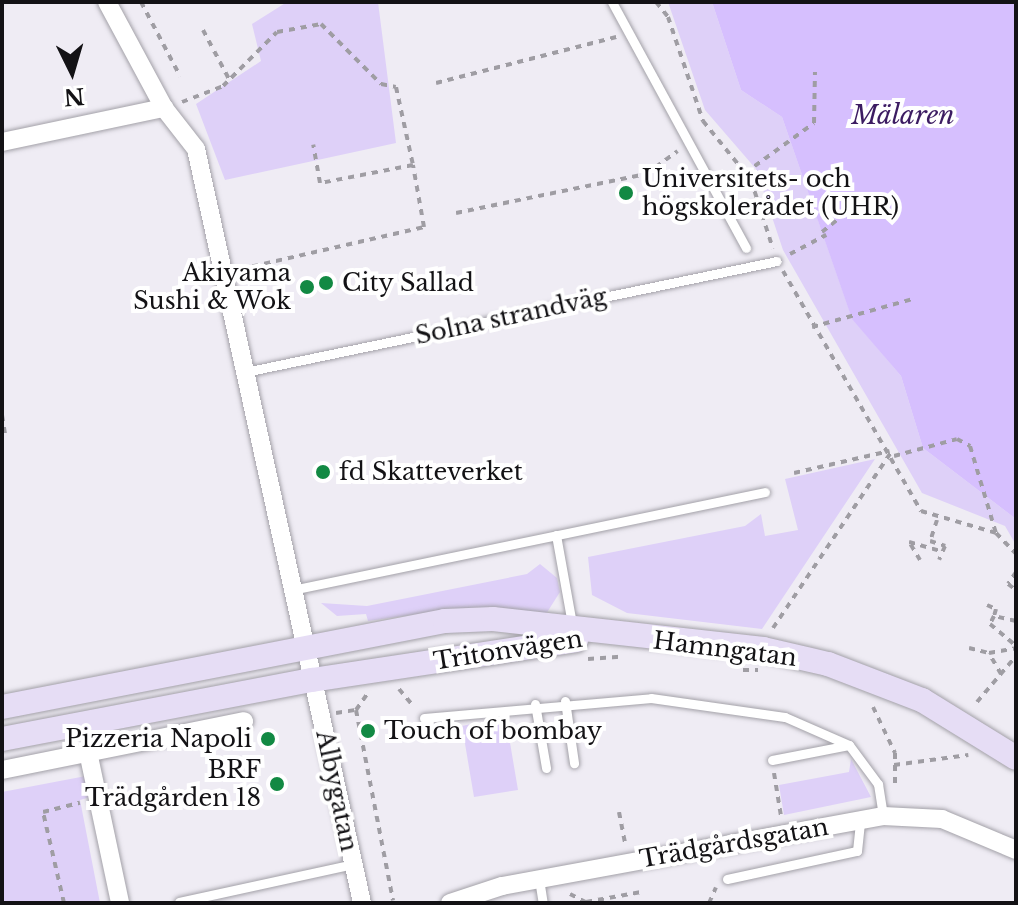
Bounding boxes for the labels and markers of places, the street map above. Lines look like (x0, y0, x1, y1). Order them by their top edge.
place label: Universitets- och högskolerådet (UHR) (642, 165, 899, 221)
marker: Universitets- och högskolerådet (UHR) (617, 184, 635, 202)
place label: Akiyama Sushi & Wok (132, 259, 291, 315)
place label: City Sallad (342, 269, 475, 297)
marker: City Sallad (317, 274, 335, 292)
marker: Akiyama Sushi & Wok (298, 278, 316, 296)
place label: fd Skatteverket (339, 458, 523, 486)
marker: fd Skatteverket (314, 463, 332, 481)
place label: Touch of bombay (384, 717, 602, 745)
marker: Touch of bombay (359, 722, 377, 740)
place label: Pizzeria Napoli (65, 725, 252, 753)
marker: Pizzeria Napoli (259, 730, 277, 748)
place label: BRF Trädgården 18 (85, 756, 261, 812)
marker: BRF Trädgården 18 (268, 775, 286, 793)

